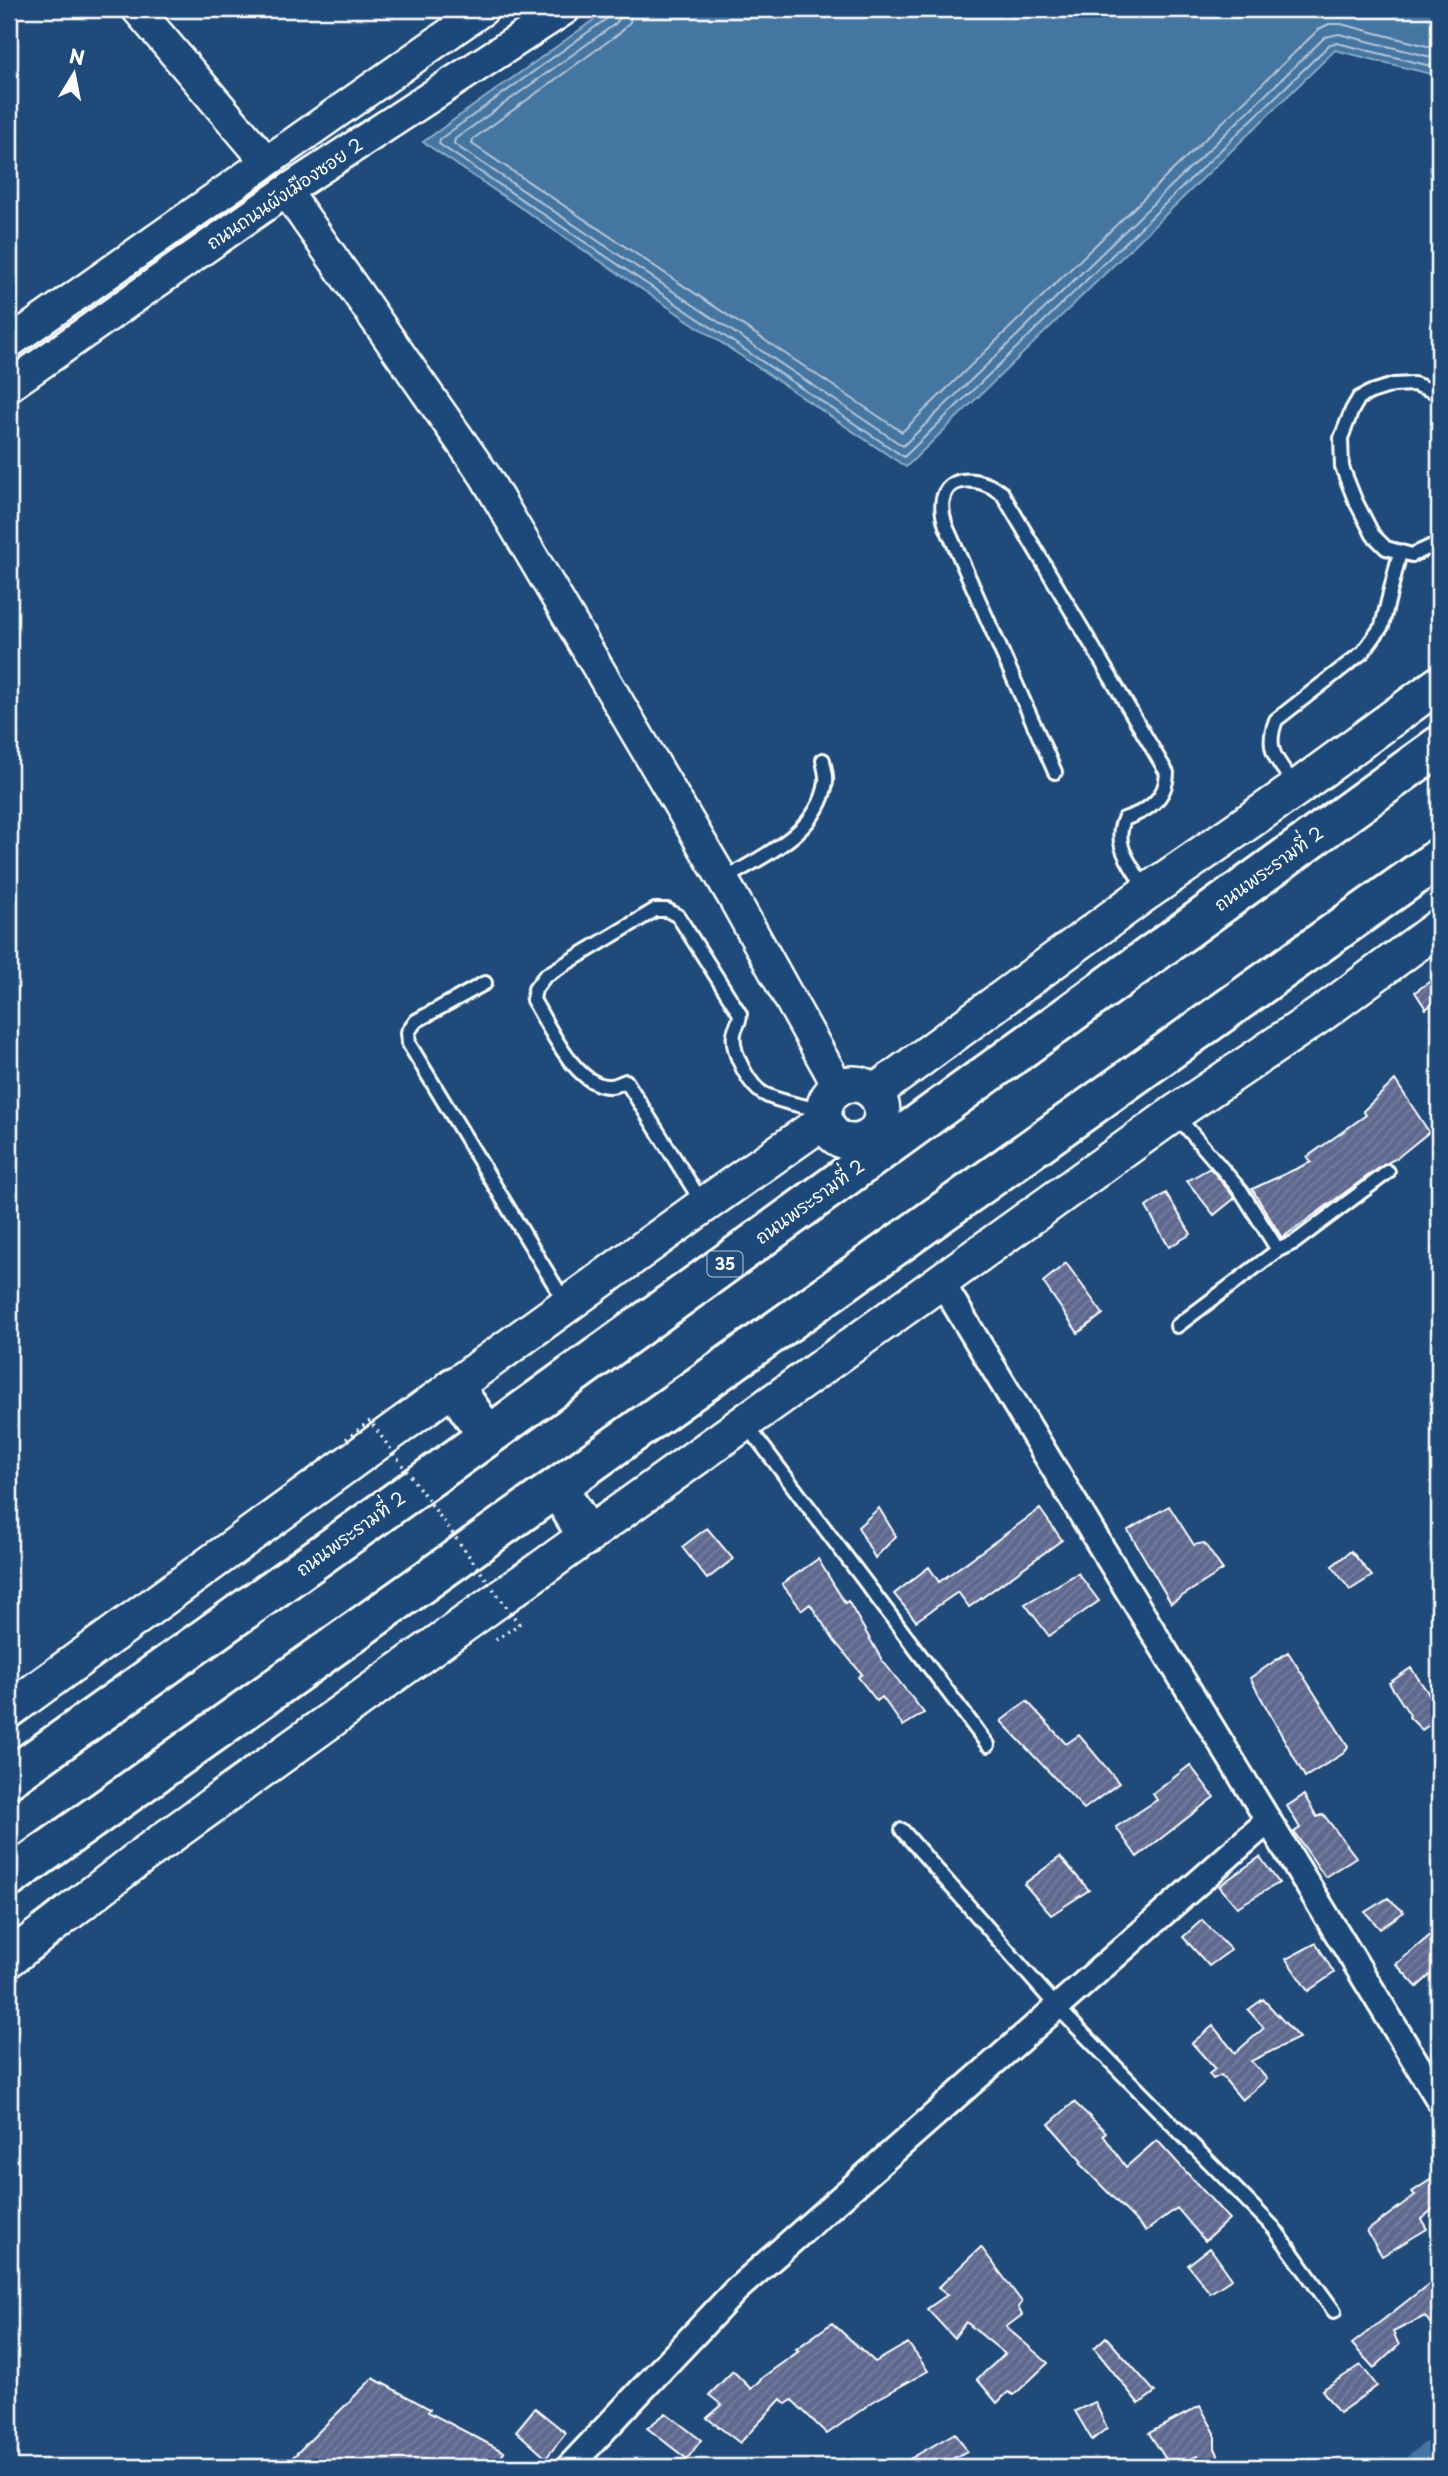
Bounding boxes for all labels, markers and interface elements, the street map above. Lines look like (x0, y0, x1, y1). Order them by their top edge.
north arrow (38, 38, 108, 108)
text: N (67, 41, 87, 71)
street label: ถนนถนนผังเมืองซอย 2 (201, 130, 368, 255)
street label: ถนนพระรามที่ 2 (1206, 816, 1328, 917)
street label: ถนนพระรามที่ 2 (747, 1149, 869, 1250)
road number: 35 (708, 1252, 742, 1276)
street label: ถนนพระรามที่ 2 (288, 1481, 410, 1582)

